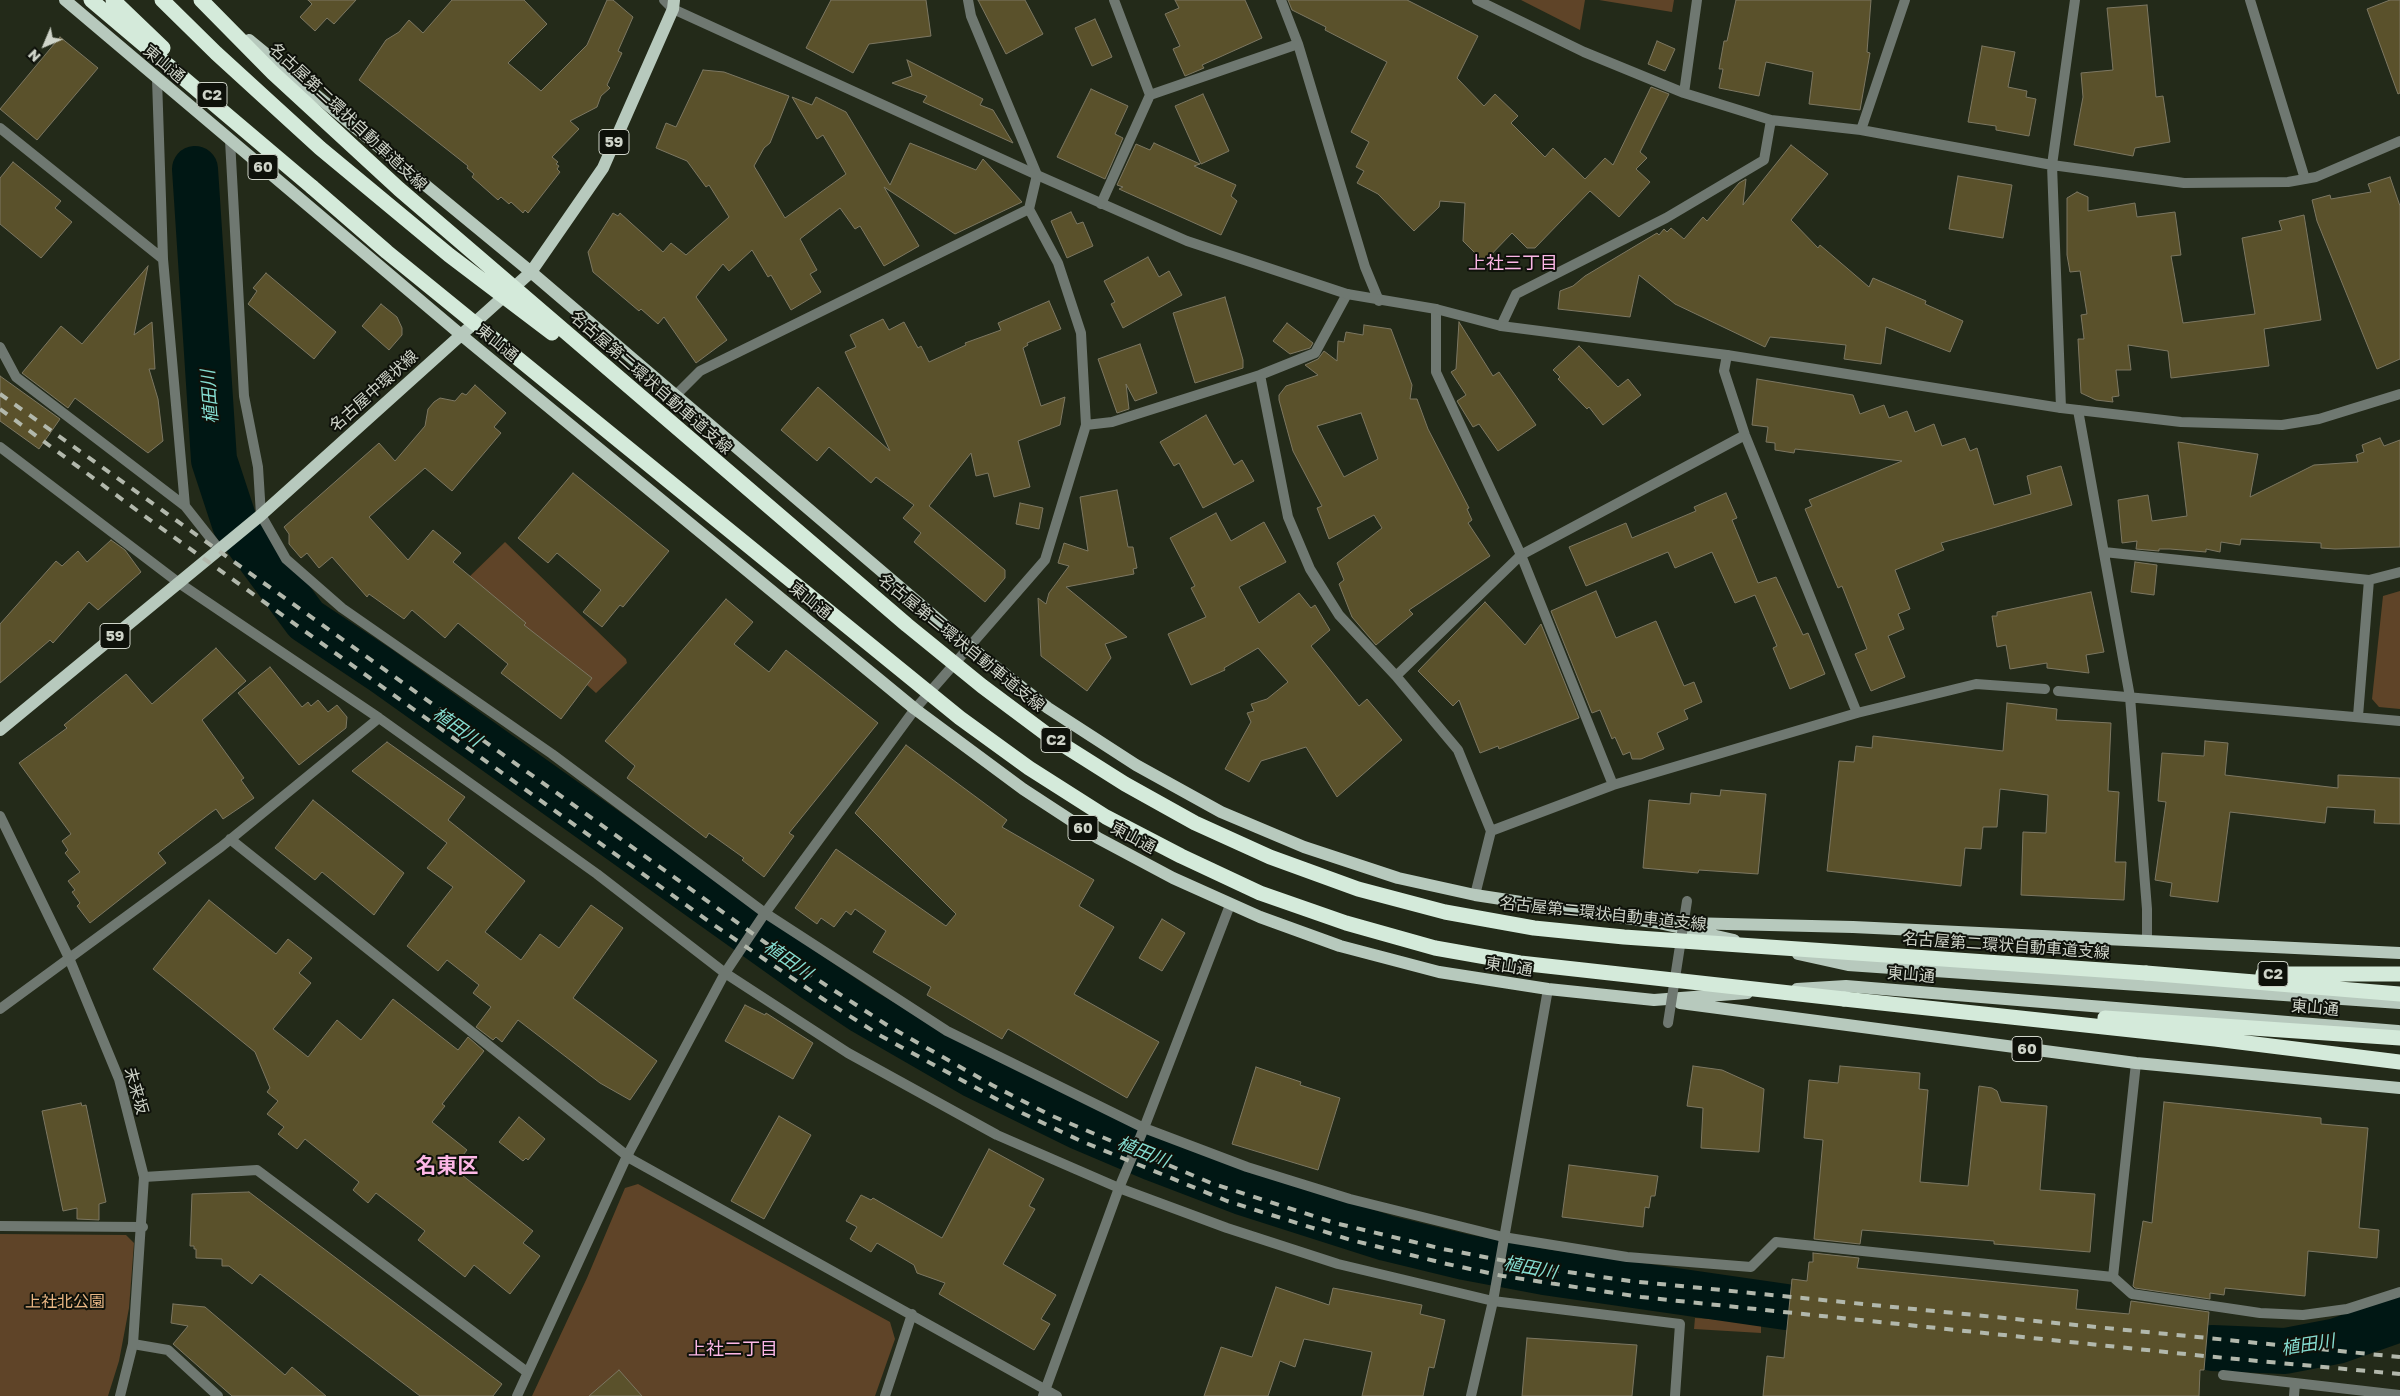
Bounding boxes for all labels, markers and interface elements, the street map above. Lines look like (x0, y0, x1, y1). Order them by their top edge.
north arrow (20, 20, 70, 70)
street label: 名古屋第二環状自動車道支線 (265, 39, 431, 195)
street label: 東山通 (139, 41, 189, 87)
text: N (24, 46, 44, 66)
road number: C2 (197, 82, 227, 108)
road number: 59 (599, 130, 629, 154)
road number: 60 (248, 154, 278, 180)
district label: 上社三丁目 (1468, 252, 1558, 274)
street label: 名古屋第二環状自動車道支線 (566, 308, 736, 458)
street label: 東山通 (472, 320, 522, 366)
street label: 名古屋中環状線 (326, 346, 422, 436)
water label: 植田川 (197, 369, 223, 425)
street label: 名古屋第二環状自動車道支線 (874, 570, 1048, 716)
street label: 東山通 (785, 578, 835, 624)
road number: 59 (100, 624, 130, 648)
water label: 植田川 (429, 703, 485, 751)
road number: C2 (1041, 728, 1071, 752)
road number: 60 (1068, 816, 1098, 840)
street label: 東山通 (1107, 818, 1159, 858)
street label: 名古屋第二環状自動車道支線 (1499, 894, 1707, 934)
street label: 名古屋第二環状自動車道支線 (1902, 929, 2110, 963)
water label: 植田川 (760, 936, 816, 984)
street label: 東山通 (1484, 954, 1534, 980)
road number: C2 (2258, 962, 2288, 986)
street label: 東山通 (1886, 963, 1936, 987)
street label: 東山通 (2290, 996, 2340, 1020)
road number: 60 (2012, 1036, 2042, 1062)
street label: 未来坂 (120, 1065, 152, 1117)
water label: 植田川 (1114, 1132, 1172, 1172)
district label: 名東区 (416, 1153, 478, 1179)
water label: 植田川 (1501, 1252, 1559, 1284)
park label: 上社北公園 (25, 1292, 105, 1312)
water label: 植田川 (2280, 1330, 2336, 1360)
district label: 上社二丁目 (688, 1338, 778, 1360)

